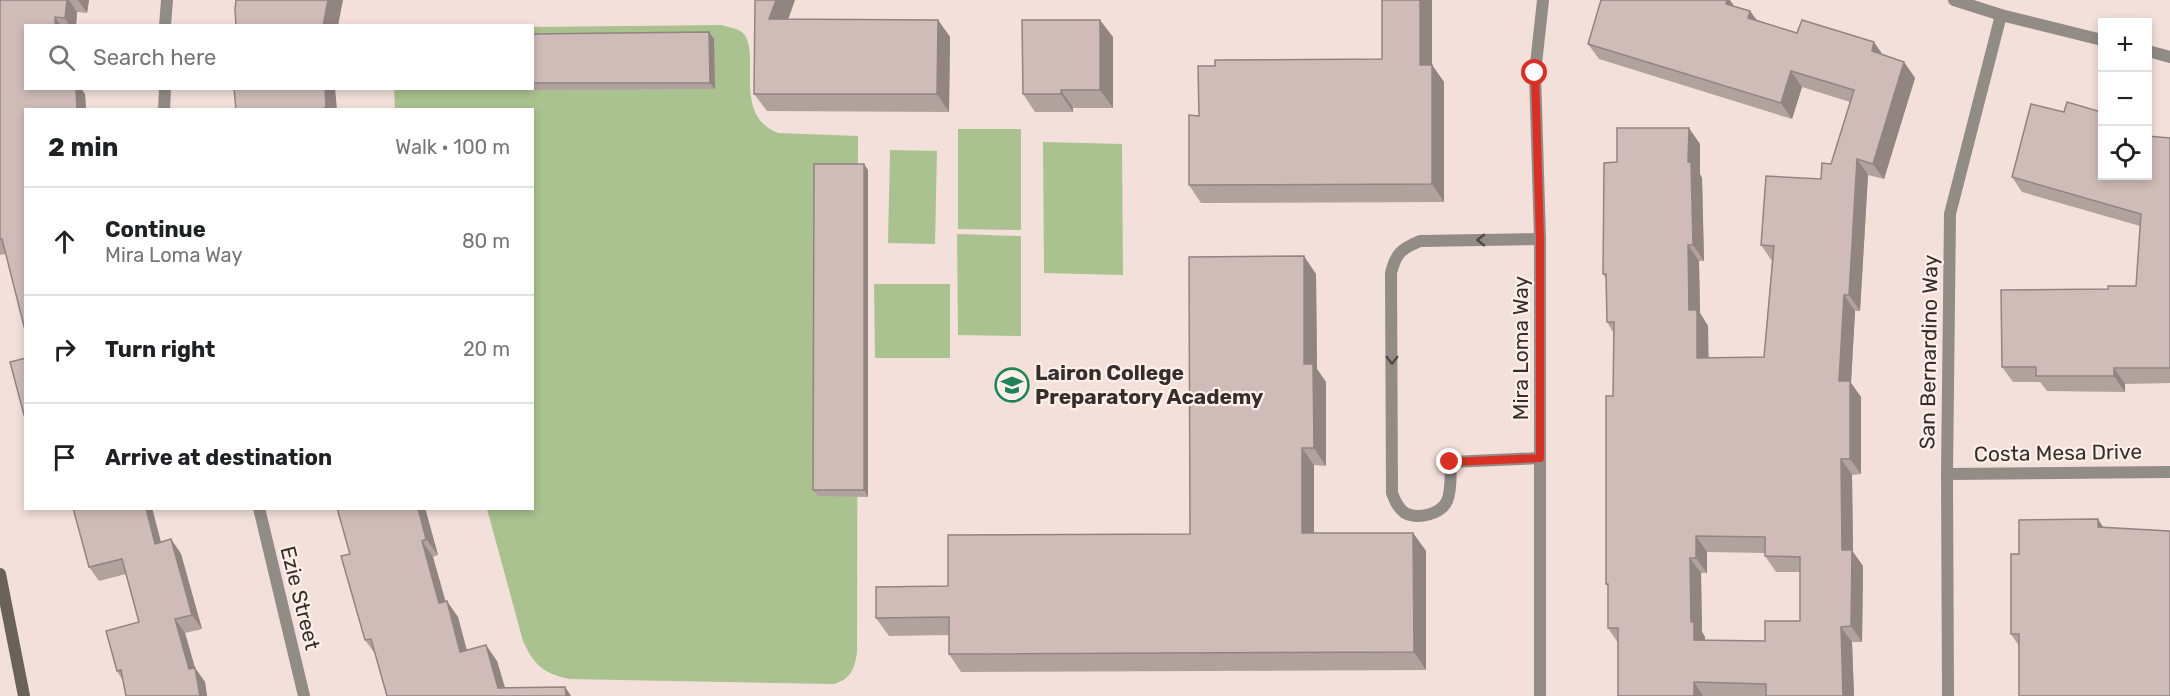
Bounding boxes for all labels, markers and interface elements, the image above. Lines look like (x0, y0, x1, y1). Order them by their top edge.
map controls (2098, 18, 2152, 180)
button: + (2098, 18, 2152, 72)
search box (24, 24, 534, 90)
icon: search (45, 41, 78, 74)
text: Search here (93, 44, 216, 71)
route start (1521, 59, 1547, 85)
button: − (2098, 72, 2152, 126)
button: locate (2098, 126, 2152, 180)
text: 2 min (48, 132, 118, 163)
text: Walk · 100 m (395, 135, 510, 159)
text: Continue (105, 216, 206, 243)
icon: ahead (48, 225, 81, 258)
text: 80 m (462, 229, 510, 253)
one-way arrow (1477, 234, 1486, 246)
text: Mira Loma Way (105, 243, 242, 267)
street label: San Bernardino Way (1914, 254, 1943, 450)
street label: Mira Loma Way (1508, 275, 1533, 420)
icon: right (48, 333, 81, 366)
text: Turn right (105, 336, 215, 363)
text: 20 m (463, 337, 510, 361)
one-way arrow (1386, 356, 1398, 365)
place label: Lairon College Preparatory Academy (1035, 360, 1264, 409)
school or university icon: Lairon College Preparatory Academy (994, 367, 1030, 403)
street label: Costa Mesa Drive (1974, 439, 2142, 466)
icon: arrive (48, 441, 81, 474)
text: Arrive at destination (105, 444, 332, 471)
route end (1436, 448, 1462, 474)
street label: Ezie Street (276, 543, 325, 652)

